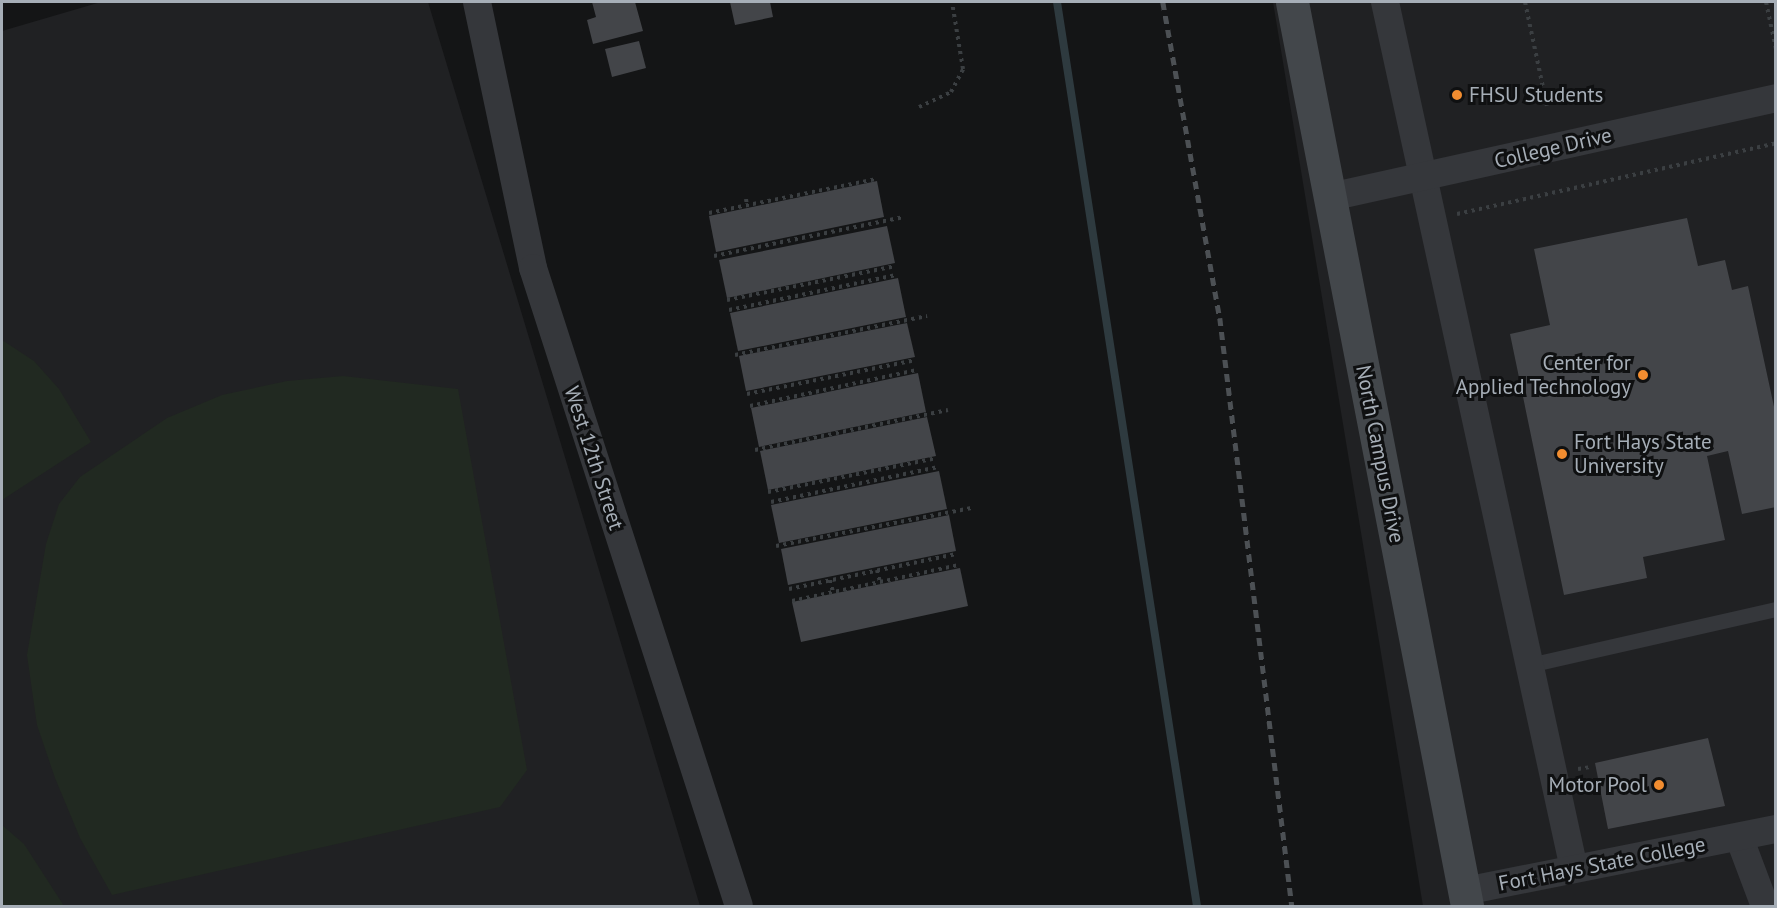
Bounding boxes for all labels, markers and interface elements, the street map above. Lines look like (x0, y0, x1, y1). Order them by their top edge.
place label: FHSU Students (1469, 82, 1603, 108)
marker: FHSU Students (1450, 88, 1464, 102)
street label: College Drive (1492, 122, 1614, 174)
place label: Center for Applied Technology (1455, 350, 1631, 400)
street label: North Campus Drive (1350, 363, 1410, 545)
marker: Center for Applied Technology (1636, 368, 1650, 382)
street label: West 12th Street (559, 383, 629, 533)
place label: Fort Hays State University (1574, 429, 1712, 479)
marker: Fort Hays State University (1555, 447, 1569, 461)
place label: Motor Pool (1549, 772, 1647, 798)
marker: Motor Pool (1652, 778, 1666, 792)
street label: Fort Hays State College (1496, 832, 1708, 896)

